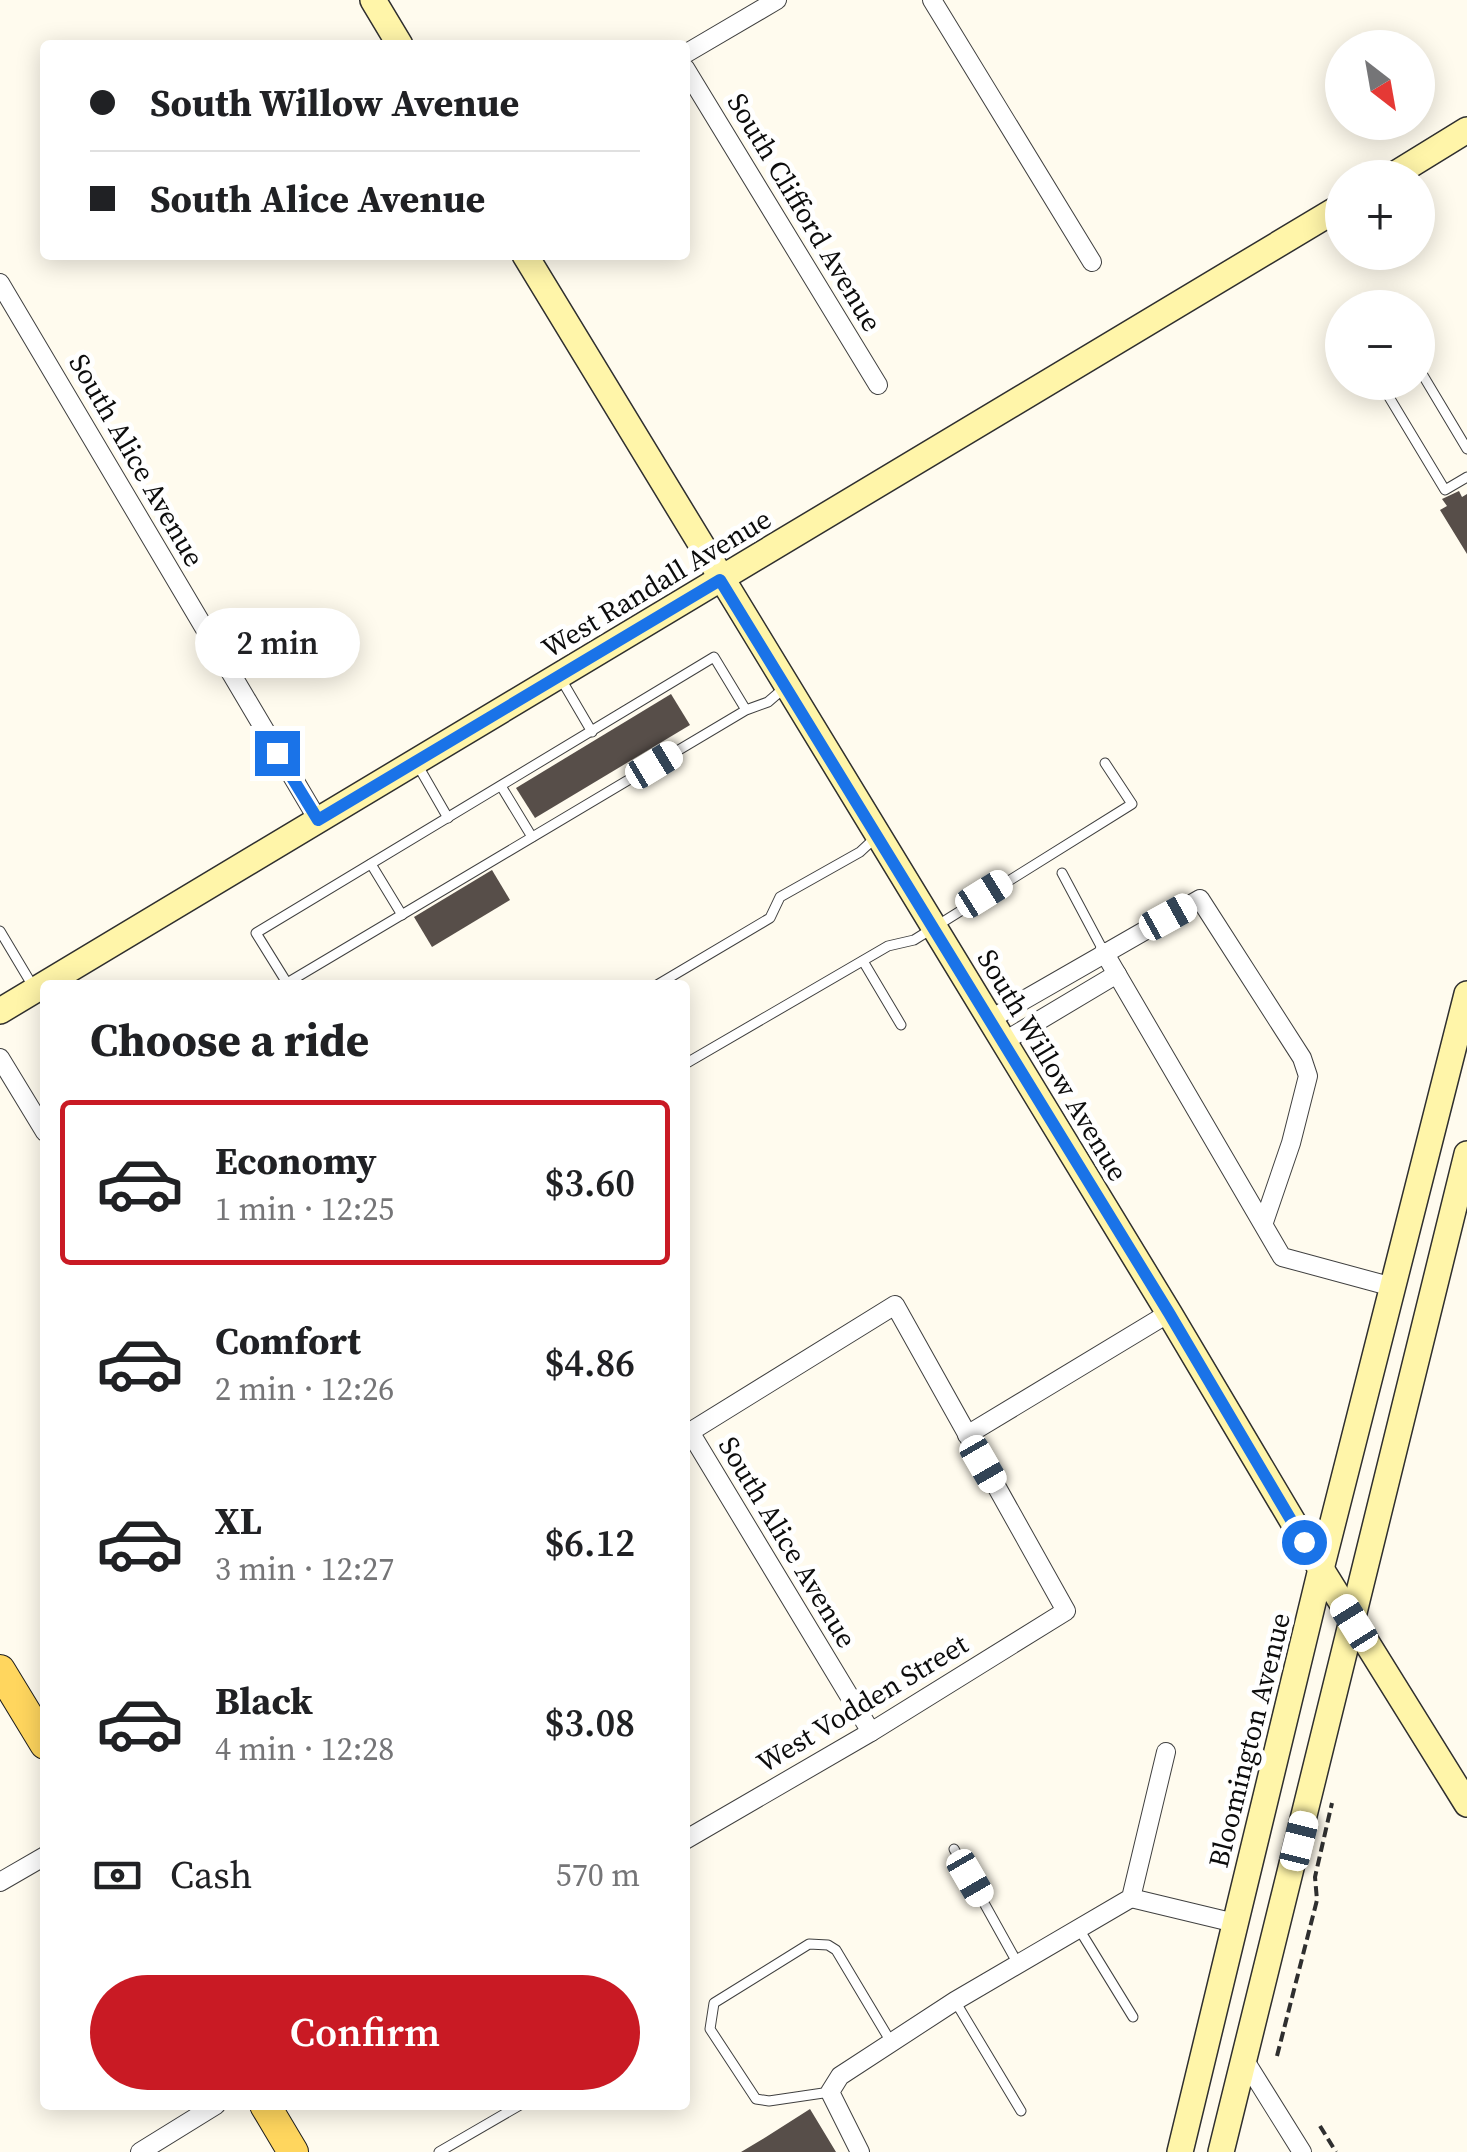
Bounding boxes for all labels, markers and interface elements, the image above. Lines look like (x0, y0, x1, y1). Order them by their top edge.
north arrow (1325, 30, 1435, 140)
map controls (1325, 30, 1435, 400)
text: South Willow Avenue (150, 77, 519, 129)
street label: South Clifford Avenue (719, 86, 891, 338)
button: + (1325, 160, 1435, 270)
text: South Alice Avenue (150, 173, 485, 225)
button: − (1325, 290, 1435, 400)
street label: South Alice Avenue (61, 347, 213, 573)
street label: West Randall Avenue (534, 499, 778, 667)
callout: 2 min (194, 608, 360, 678)
text: 2 min (236, 621, 319, 665)
route end (255, 731, 300, 776)
car (621, 737, 687, 793)
car (951, 865, 1017, 923)
car (1134, 889, 1202, 945)
street label: South Willow Avenue (969, 942, 1137, 1188)
text: Choose a ride (90, 1009, 369, 1071)
text: Economy (215, 1135, 377, 1187)
icon: car (95, 1138, 185, 1228)
text: $3.60 (545, 1157, 635, 1209)
text: 1 min · 12:25 (215, 1187, 394, 1231)
text: Comfort (215, 1315, 361, 1367)
icon: car (95, 1318, 185, 1408)
text: $4.86 (545, 1337, 635, 1389)
text: 2 min · 12:26 (215, 1367, 394, 1411)
street label: South Alice Avenue (710, 1429, 866, 1655)
car (955, 1431, 1011, 1497)
text: XL (215, 1495, 262, 1547)
icon: car (95, 1498, 185, 1588)
text: $6.12 (545, 1517, 635, 1569)
route start (1282, 1520, 1327, 1565)
text: 3 min · 12:27 (215, 1547, 394, 1591)
car (1325, 1590, 1383, 1656)
street label: Bloomington Avenue (1199, 1609, 1299, 1871)
street label: West Vodden Street (749, 1624, 976, 1781)
text: Black (215, 1675, 313, 1727)
icon: car (95, 1678, 185, 1768)
text: $3.08 (545, 1697, 635, 1749)
text: 4 min · 12:28 (215, 1727, 394, 1771)
car (1277, 1808, 1321, 1874)
car (942, 1845, 998, 1911)
icon: cash (90, 1848, 145, 1903)
text: Cash (170, 1849, 252, 1901)
text: 570 m (556, 1853, 640, 1897)
button: Confirm (90, 1975, 640, 2090)

